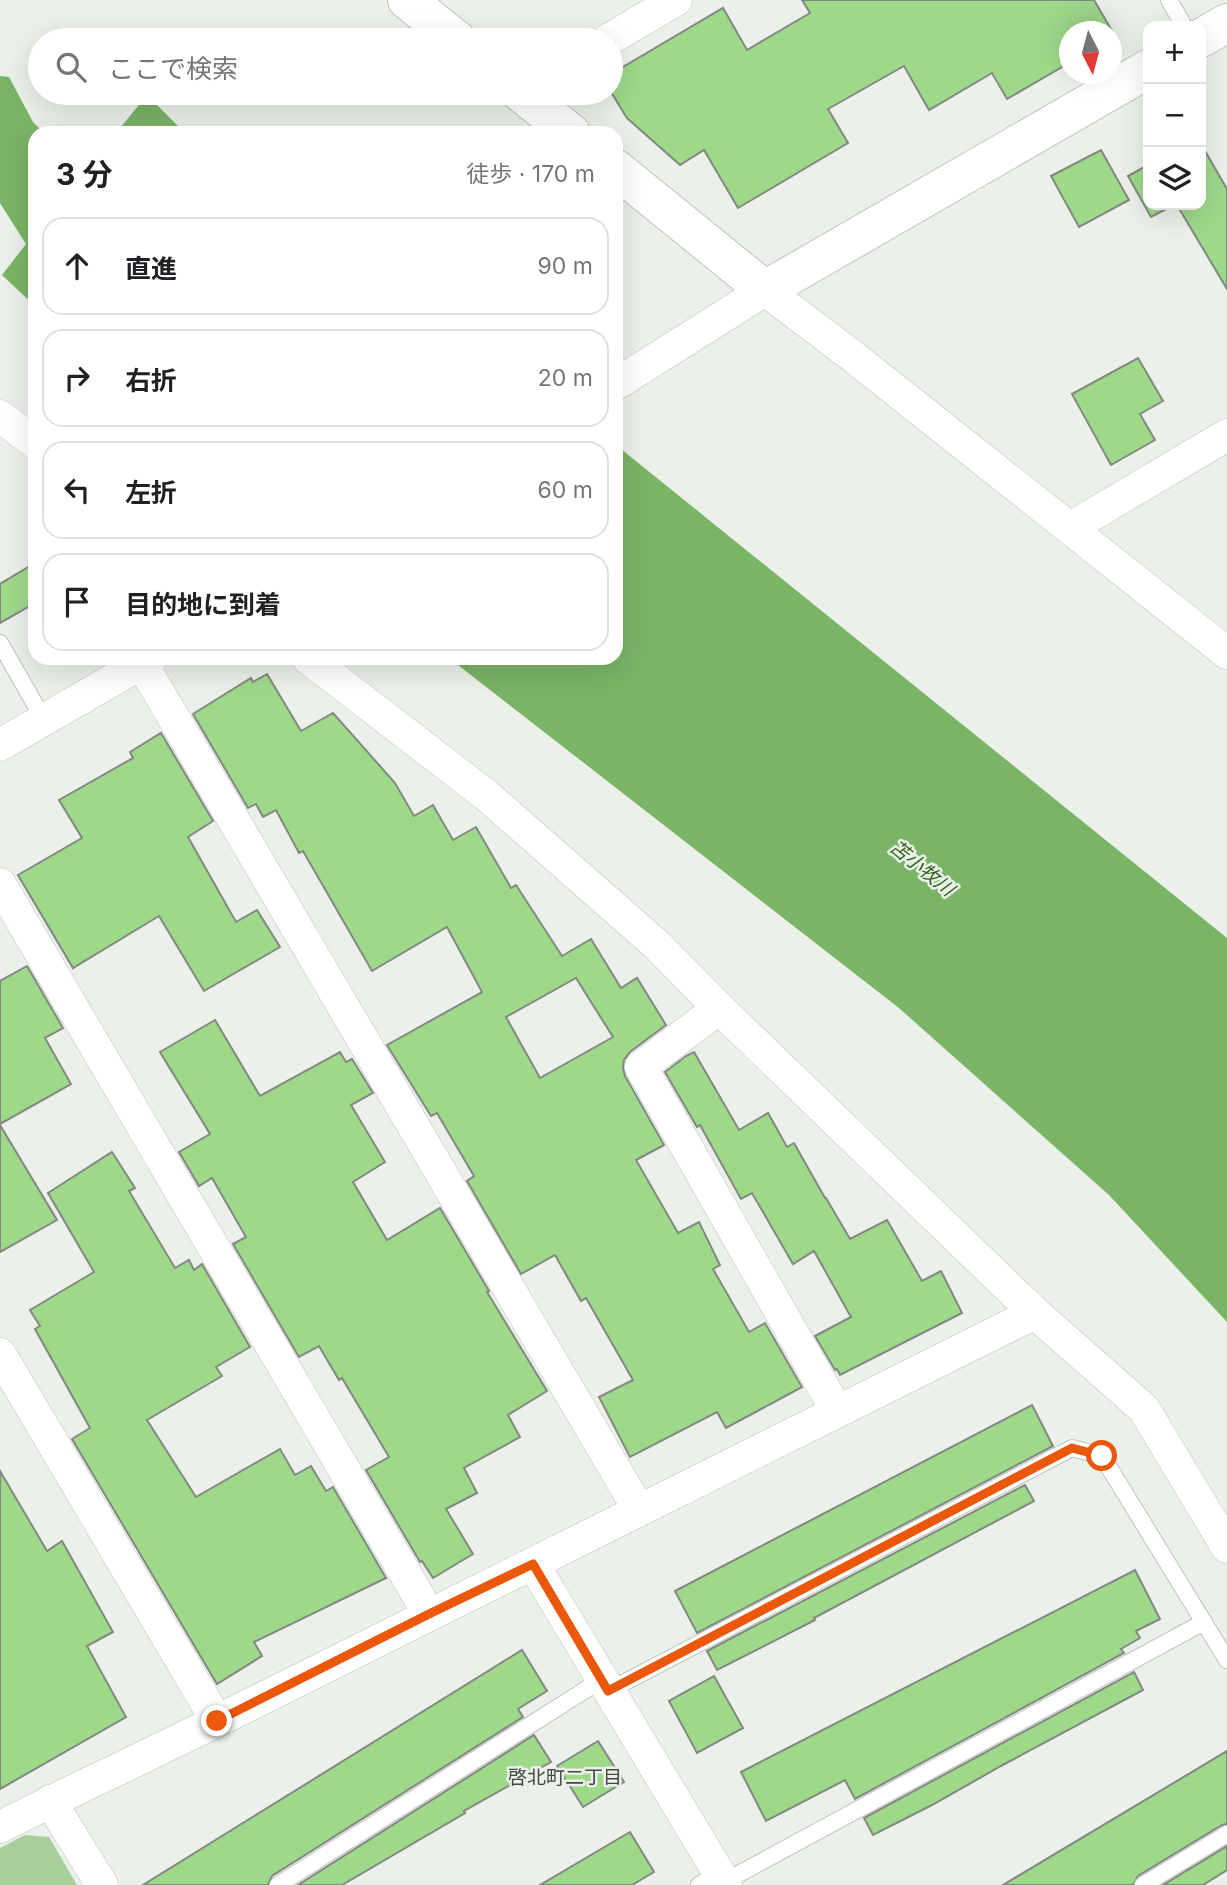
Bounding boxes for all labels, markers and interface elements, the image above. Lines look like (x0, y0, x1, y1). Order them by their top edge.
north arrow (1059, 21, 1122, 84)
map controls (1143, 21, 1206, 210)
button: + (1143, 21, 1206, 84)
search box (28, 28, 623, 105)
icon: search (52, 48, 90, 86)
text: ここで検索 (108, 53, 238, 84)
button: − (1143, 84, 1206, 147)
button: layers (1143, 147, 1206, 210)
text: 3 分 (56, 156, 112, 192)
text: 徒歩 · 170 m (466, 160, 595, 188)
icon: ahead (58, 247, 96, 285)
text: 90 m (538, 252, 593, 280)
text: 直進 (125, 253, 177, 284)
icon: right (58, 359, 96, 397)
text: 20 m (538, 364, 593, 392)
text: 右折 (125, 365, 177, 396)
icon: left (58, 471, 96, 509)
text: 60 m (538, 476, 593, 504)
text: 左折 (125, 477, 177, 508)
icon: arrive (58, 583, 96, 621)
text: 目的地に到着 (125, 589, 281, 620)
water label: 苫小牧川 (885, 835, 960, 902)
route start (1086, 1440, 1117, 1471)
route end (201, 1705, 232, 1736)
district label: 啓北町二丁目 (508, 1766, 622, 1789)

